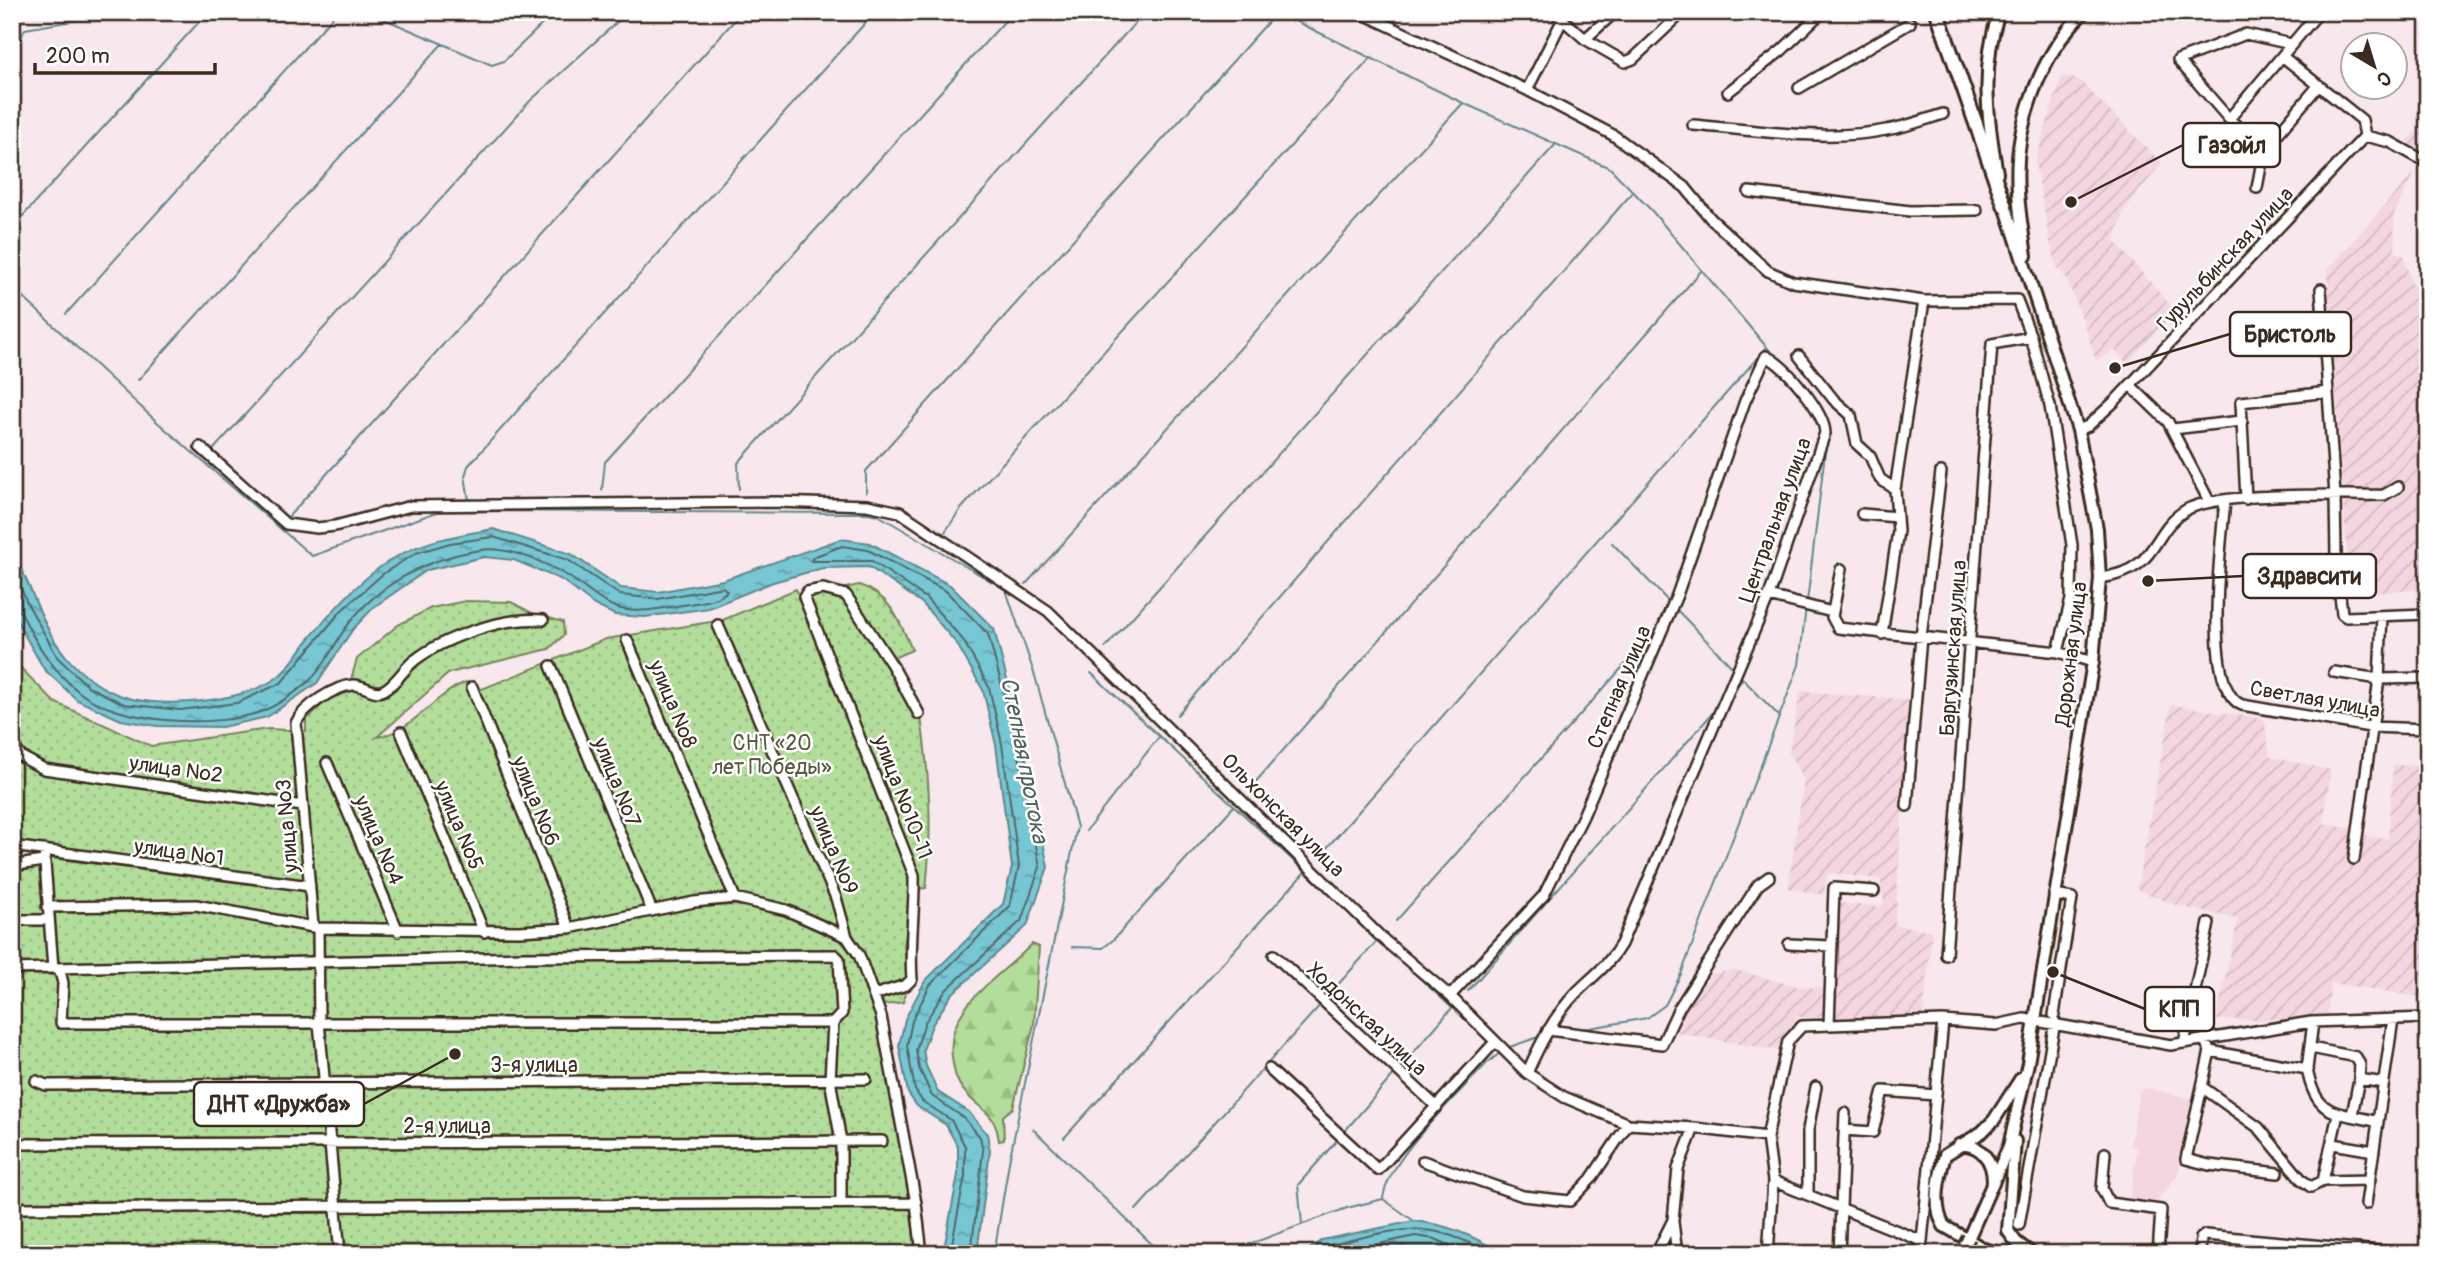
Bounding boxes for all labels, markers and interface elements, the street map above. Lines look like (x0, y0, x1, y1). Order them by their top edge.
scale bar (35, 32, 215, 76)
north arrow (2338, 32, 2408, 102)
text: 200 m (46, 43, 110, 70)
text: С (2372, 66, 2396, 92)
callout: Газойл (2183, 123, 2280, 167)
text: Газойл (2198, 131, 2266, 160)
street label: Гурульбинская улица (2151, 181, 2300, 337)
callout: Бристоль (2230, 312, 2351, 356)
text: Бристоль (2244, 320, 2336, 349)
street label: Центральная улица (1733, 434, 1818, 606)
callout: Здравсити (2243, 554, 2376, 598)
street label: Баргузинская улица (1934, 559, 1973, 737)
text: Здравсити (2257, 562, 2362, 591)
street label: Дорожная улица (2049, 580, 2094, 729)
street label: Степная улица (1581, 621, 1658, 753)
street label: улица №8 (642, 655, 703, 752)
water label: Степная протока (994, 675, 1055, 847)
street label: Светлая улица (2248, 675, 2382, 724)
park label: СНТ «20 лет Победы» (712, 730, 832, 781)
street label: улица №10-11 (866, 731, 938, 863)
street label: улица №7 (586, 733, 647, 831)
street label: Ольхонская улица (1215, 748, 1350, 883)
street label: улица №2 (126, 749, 224, 789)
street label: улица №6 (505, 751, 566, 850)
street label: улица №5 (427, 776, 489, 874)
street label: улица №3 (270, 778, 305, 875)
street label: улица №4 (347, 791, 409, 889)
street label: улица №9 (803, 801, 864, 898)
street label: улица №1 (131, 833, 226, 872)
street label: Ходонская улица (1301, 957, 1433, 1082)
callout: КПП (2145, 987, 2214, 1031)
text: КПП (2159, 995, 2200, 1024)
street label: 3-я улица (490, 1052, 578, 1079)
callout: ДНТ «Дружба» (194, 1082, 364, 1126)
text: ДНТ «Дружба» (206, 1090, 351, 1119)
street label: 2-я улица (403, 1113, 491, 1140)

